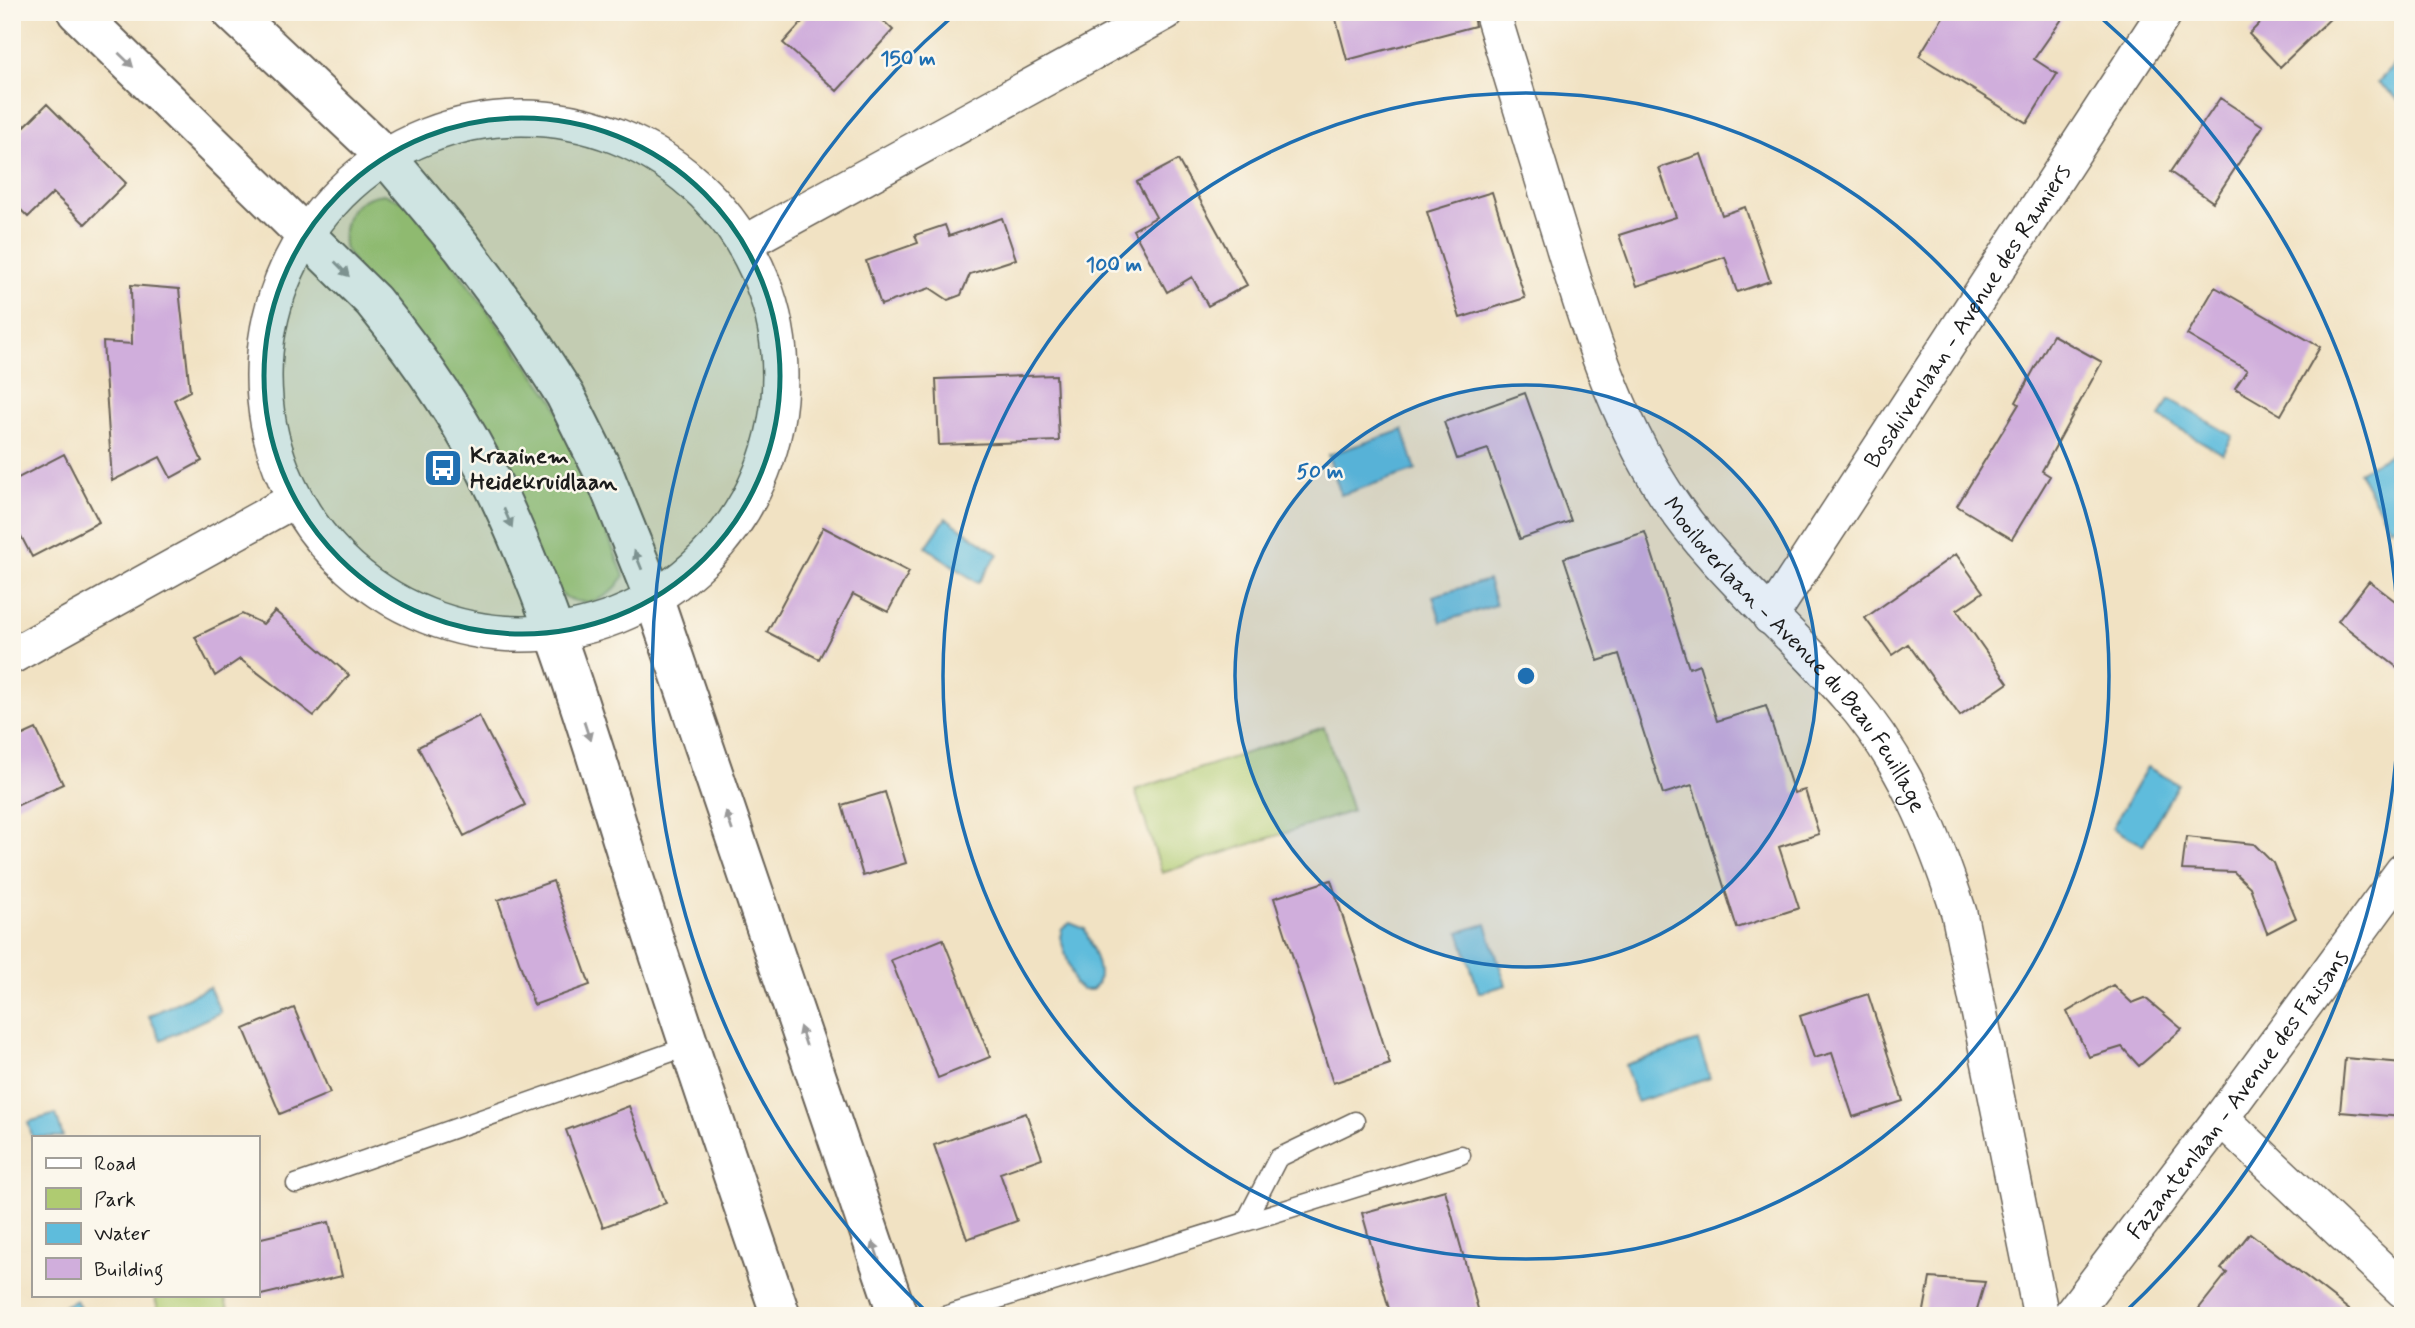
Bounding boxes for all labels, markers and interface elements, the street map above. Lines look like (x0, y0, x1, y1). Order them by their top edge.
text: 150 m (880, 45, 936, 73)
one-way arrow (117, 51, 134, 67)
street label: Bosduivenlaan - Avenue des Ramiers (1858, 159, 2079, 474)
text: 100 m (1086, 251, 1142, 279)
one-way arrow (333, 261, 350, 278)
place label: Kraainem Heidekruidlaan (470, 442, 618, 498)
bus stop icon: Kraainem Heidekruidlaan (422, 447, 464, 489)
text: 50 m (1297, 458, 1344, 486)
street label: Mooiloverlaan - Avenue du Beau Feuillage (1655, 492, 1932, 818)
one-way arrow (503, 508, 514, 528)
one-way arrow (633, 549, 644, 570)
centre of rings (1514, 664, 1538, 688)
one-way arrow (583, 721, 593, 742)
one-way arrow (723, 810, 734, 831)
street label: Fazantenlaan - Avenue des Faisans (2121, 944, 2357, 1246)
one-way arrow (797, 1025, 808, 1046)
legend (32, 1136, 259, 1296)
text: Road (94, 1150, 136, 1178)
text: Park (94, 1186, 136, 1214)
text: Water (94, 1220, 150, 1248)
one-way arrow (870, 1241, 881, 1262)
text: Building (94, 1256, 164, 1286)

